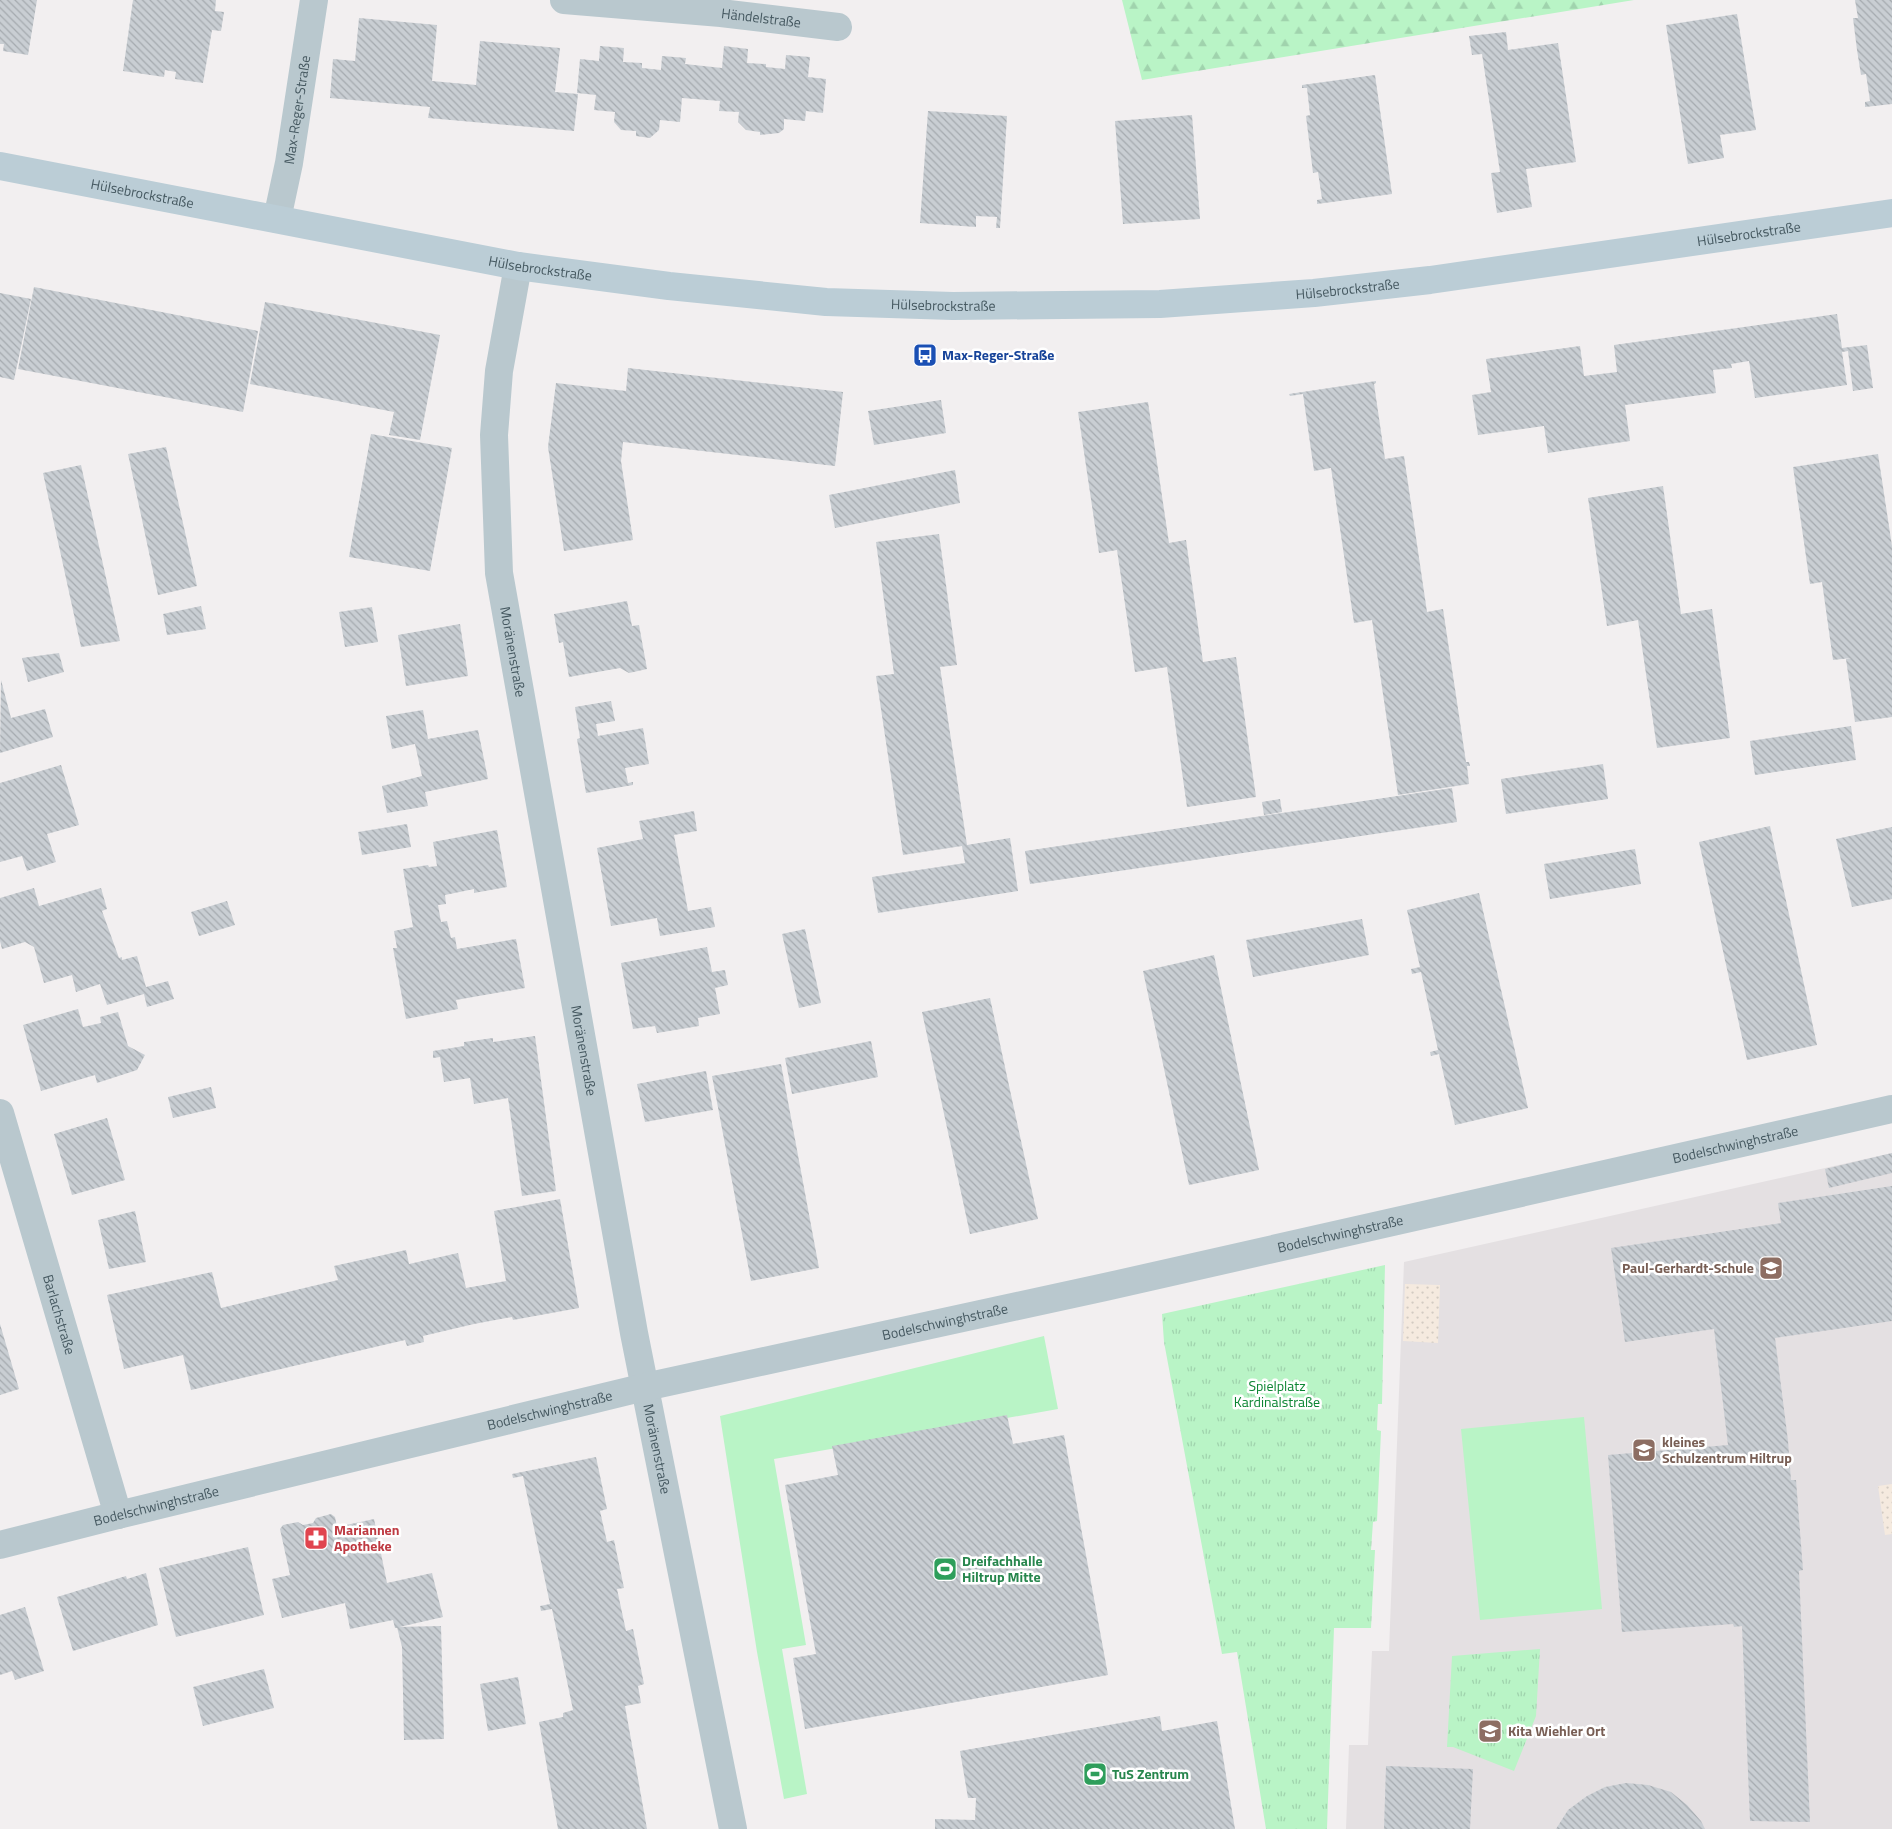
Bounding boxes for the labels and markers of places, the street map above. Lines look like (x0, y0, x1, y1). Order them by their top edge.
bus stop icon: Max-Reger-Straße (912, 342, 938, 368)
place label: Max-Reger-Straße (942, 344, 1055, 365)
school or university icon: Paul-Gerhardt-Schule (1758, 1255, 1784, 1281)
place label: Paul-Gerhardt-Schule (1622, 1257, 1754, 1278)
place label: kleines Schulzentrum Hiltrup (1662, 1431, 1792, 1468)
school or university icon: kleines Schulzentrum Hiltrup (1631, 1437, 1657, 1463)
place label: Mariannen Apotheke (334, 1519, 400, 1556)
pharmacy icon: Mariannen Apotheke (303, 1525, 329, 1551)
place label: Dreifachhalle Hiltrup Mitte (962, 1550, 1043, 1587)
sports icon: Dreifachhalle Hiltrup Mitte (932, 1556, 958, 1582)
school or university icon: Kita Wiehler Ort (1477, 1718, 1503, 1744)
place label: Kita Wiehler Ort (1508, 1720, 1605, 1741)
sports icon: TuS Zentrum (1082, 1761, 1108, 1787)
place label: TuS Zentrum (1112, 1763, 1189, 1784)

